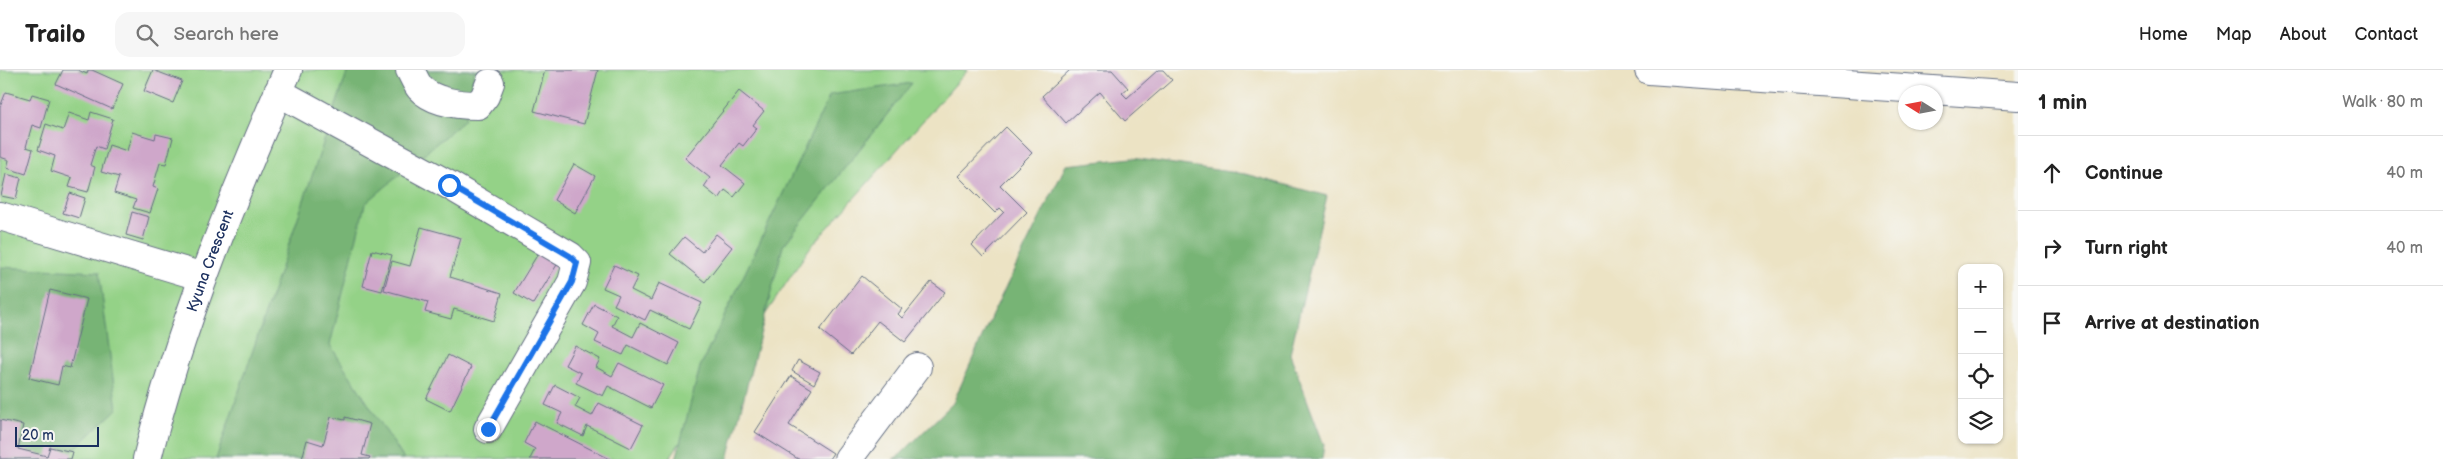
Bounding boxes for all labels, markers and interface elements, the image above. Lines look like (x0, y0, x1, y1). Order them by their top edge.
search box (115, 12, 465, 57)
text: Trailo (25, 20, 85, 49)
icon: search (133, 21, 161, 49)
text: Search here (173, 23, 279, 46)
text: Home (2139, 24, 2188, 45)
text: Map (2216, 24, 2252, 45)
text: About (2280, 24, 2327, 45)
text: Contact (2355, 24, 2418, 45)
north arrow (1898, 85, 1943, 130)
text: 1 min (2038, 90, 2087, 115)
text: Walk · 80 m (2342, 93, 2423, 112)
icon: ahead (2038, 159, 2066, 187)
text: Continue (2085, 162, 2163, 185)
text: 40 m (2386, 164, 2423, 183)
route start (438, 174, 461, 197)
street label: Kyuna Crescent (182, 207, 238, 315)
icon: right (2038, 234, 2066, 262)
text: Turn right (2085, 237, 2168, 260)
text: 40 m (2386, 239, 2423, 258)
map controls (1958, 264, 2003, 444)
button: + (1958, 264, 2003, 309)
button: − (1958, 309, 2003, 354)
icon: arrive (2038, 309, 2066, 337)
text: Arrive at destination (2085, 312, 2260, 335)
button: locate (1958, 354, 2003, 399)
button: layers (1958, 399, 2003, 444)
route end (477, 418, 500, 441)
scale bar (15, 424, 99, 447)
text: 20 m (22, 427, 54, 444)

